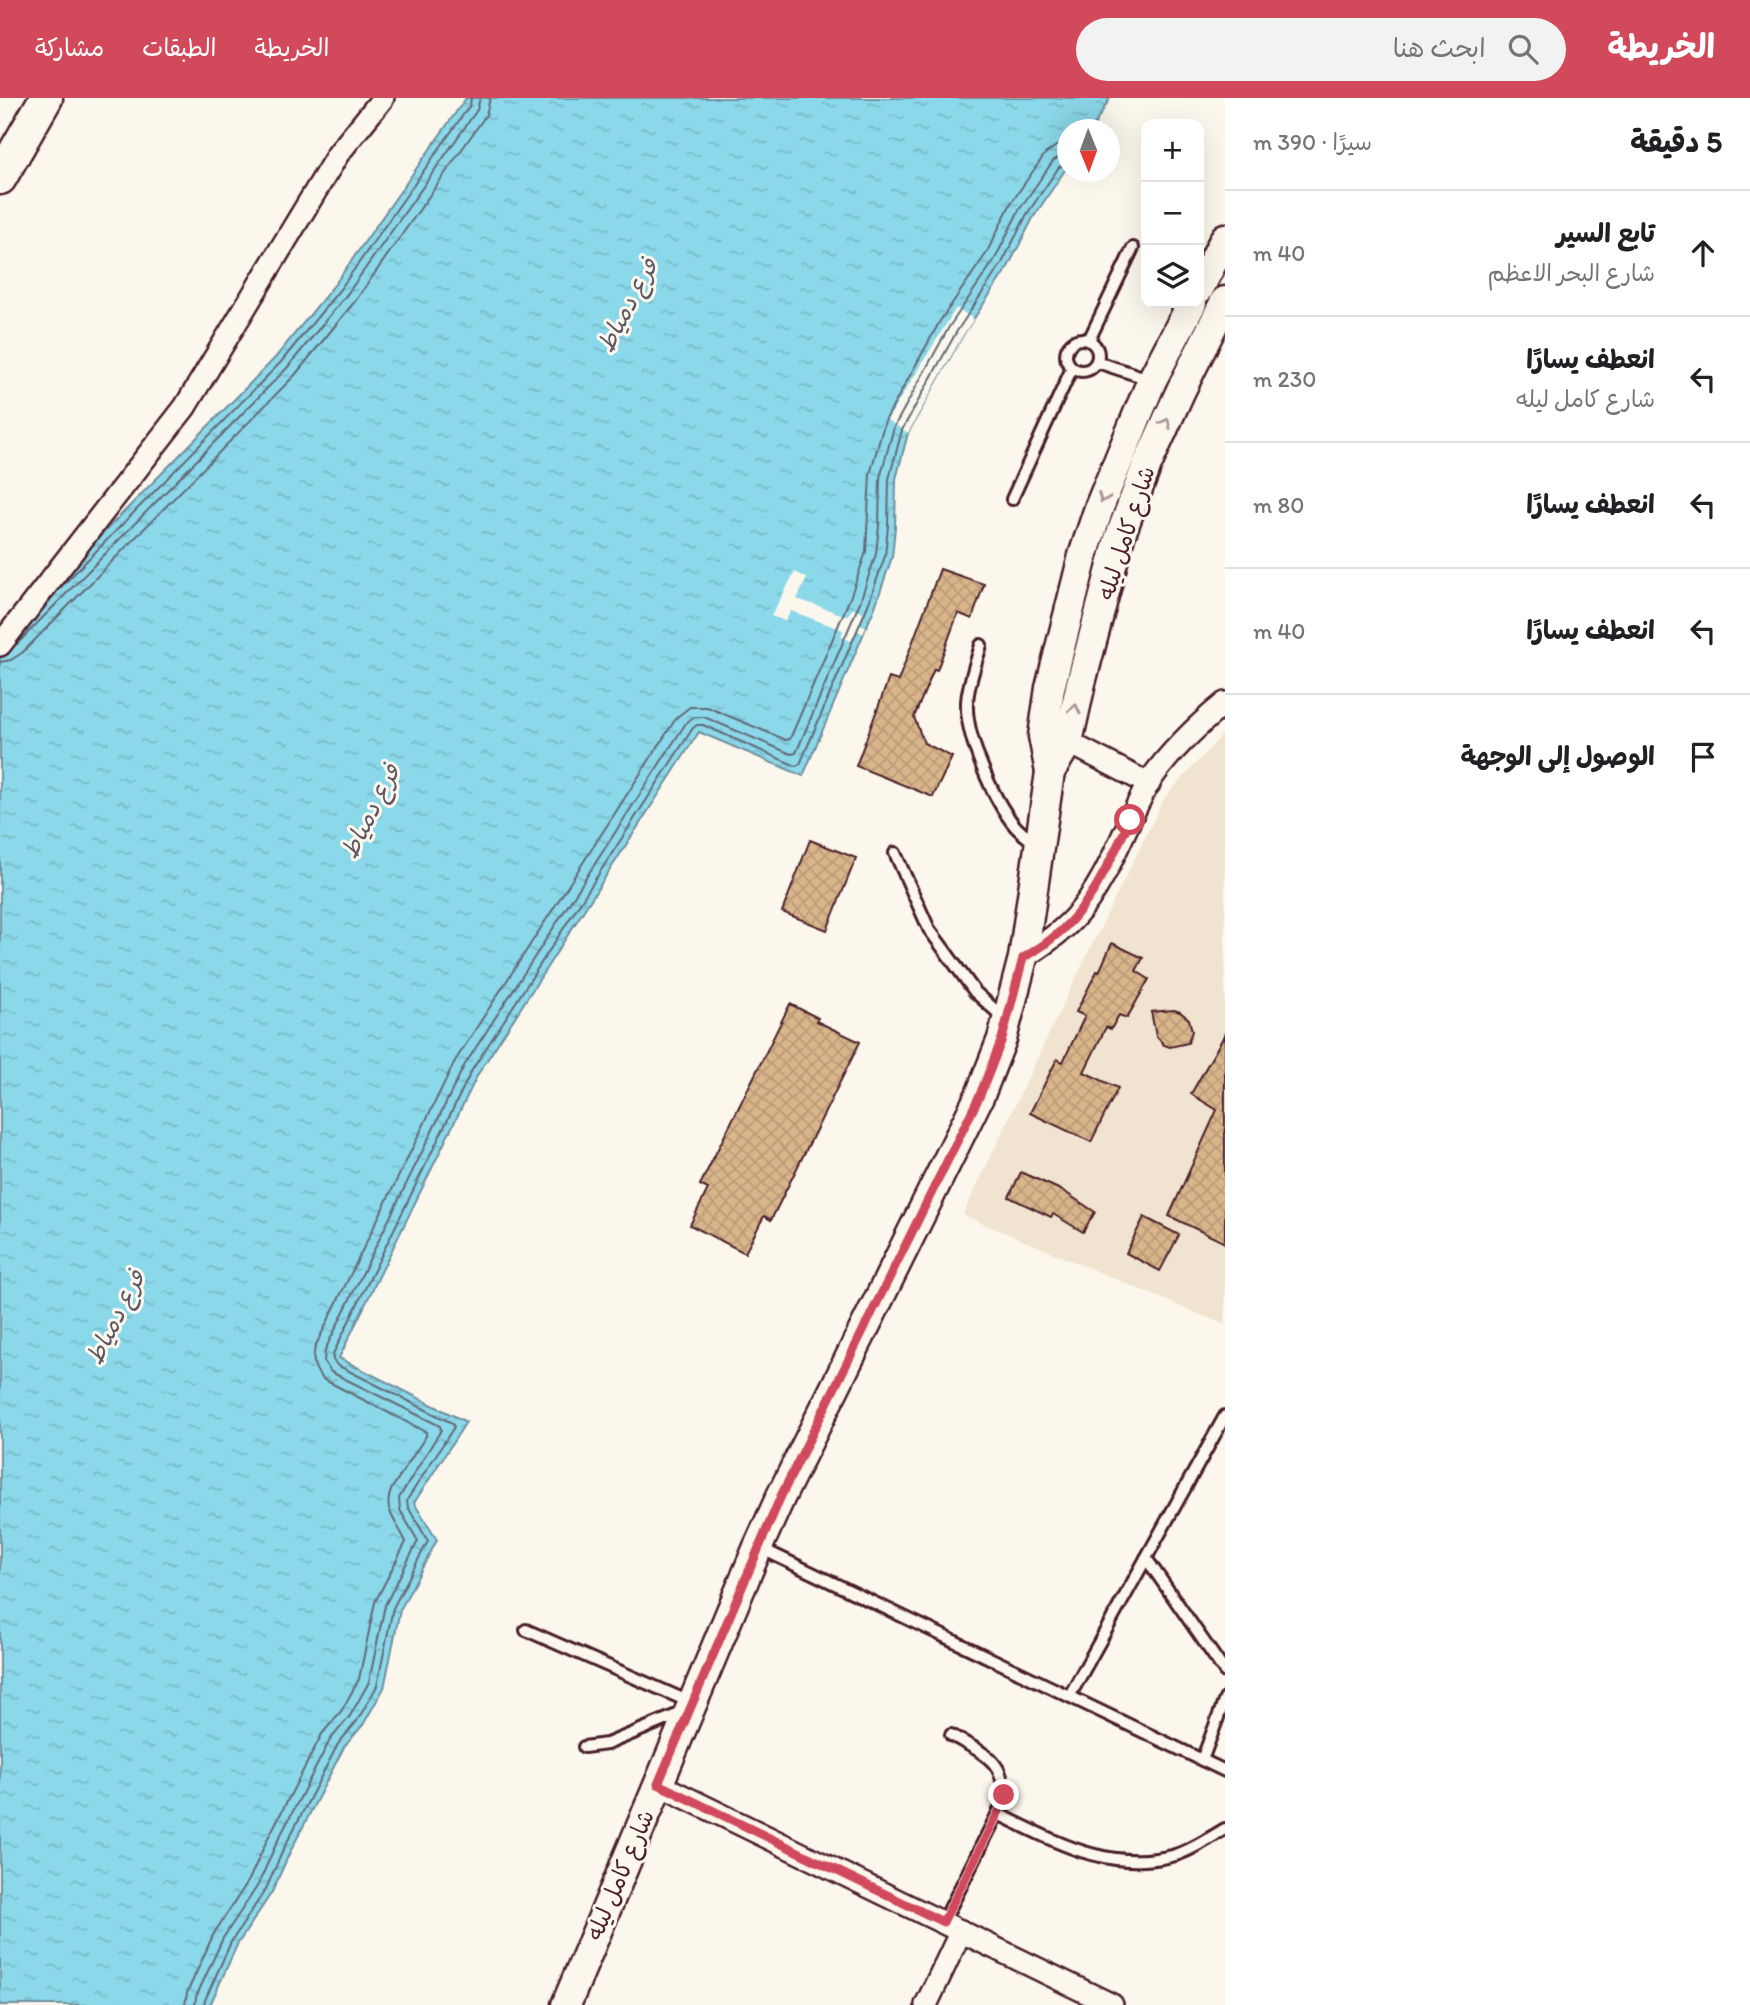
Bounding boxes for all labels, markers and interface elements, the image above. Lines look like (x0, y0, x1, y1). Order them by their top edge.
search box (1076, 18, 1566, 81)
text: الخريطة (1608, 27, 1715, 66)
icon: search (1504, 30, 1542, 68)
text: ابحث هنا (1393, 32, 1486, 64)
text: مشاركة (35, 33, 104, 62)
text: الطبقات (142, 33, 217, 62)
text: الخريطة (255, 33, 329, 62)
north arrow (1057, 119, 1120, 182)
map controls (1141, 119, 1204, 308)
button: + (1141, 119, 1204, 182)
text: 5 دقيقة (1630, 123, 1722, 160)
text: سيرًا · 390 m (1253, 128, 1372, 156)
button: − (1141, 182, 1204, 245)
text: تابع السير (1557, 217, 1655, 249)
icon: ahead (1684, 234, 1722, 272)
text: 40 m (1253, 239, 1306, 267)
button: layers (1141, 245, 1204, 308)
water label: فرع دمياط (590, 252, 667, 358)
text: شارع البحر الاعظم (1488, 259, 1655, 287)
text: انعطف يسارًا (1526, 343, 1655, 375)
icon: left (1684, 360, 1722, 398)
text: 230 m (1253, 365, 1316, 393)
text: شارع كامل ليله (1516, 385, 1655, 413)
one-way arrow (1158, 418, 1172, 430)
street label: شارع كامل ليله (1091, 463, 1163, 604)
icon: left (1684, 486, 1722, 524)
text: انعطف يسارًا (1526, 488, 1655, 520)
text: 80 m (1253, 491, 1304, 519)
one-way arrow (1097, 492, 1111, 504)
icon: left (1684, 612, 1722, 650)
text: انعطف يسارًا (1526, 614, 1655, 646)
text: 40 m (1253, 617, 1306, 645)
one-way arrow (1067, 703, 1081, 715)
icon: arrive (1684, 738, 1722, 776)
text: الوصول إلى الوجهة (1461, 740, 1655, 772)
water label: فرع دمياط (334, 758, 409, 864)
route start (1114, 804, 1145, 835)
water label: فرع دمياط (79, 1264, 154, 1370)
route end (988, 1779, 1019, 1810)
street label: شارع كامل ليله (580, 1806, 662, 1945)

